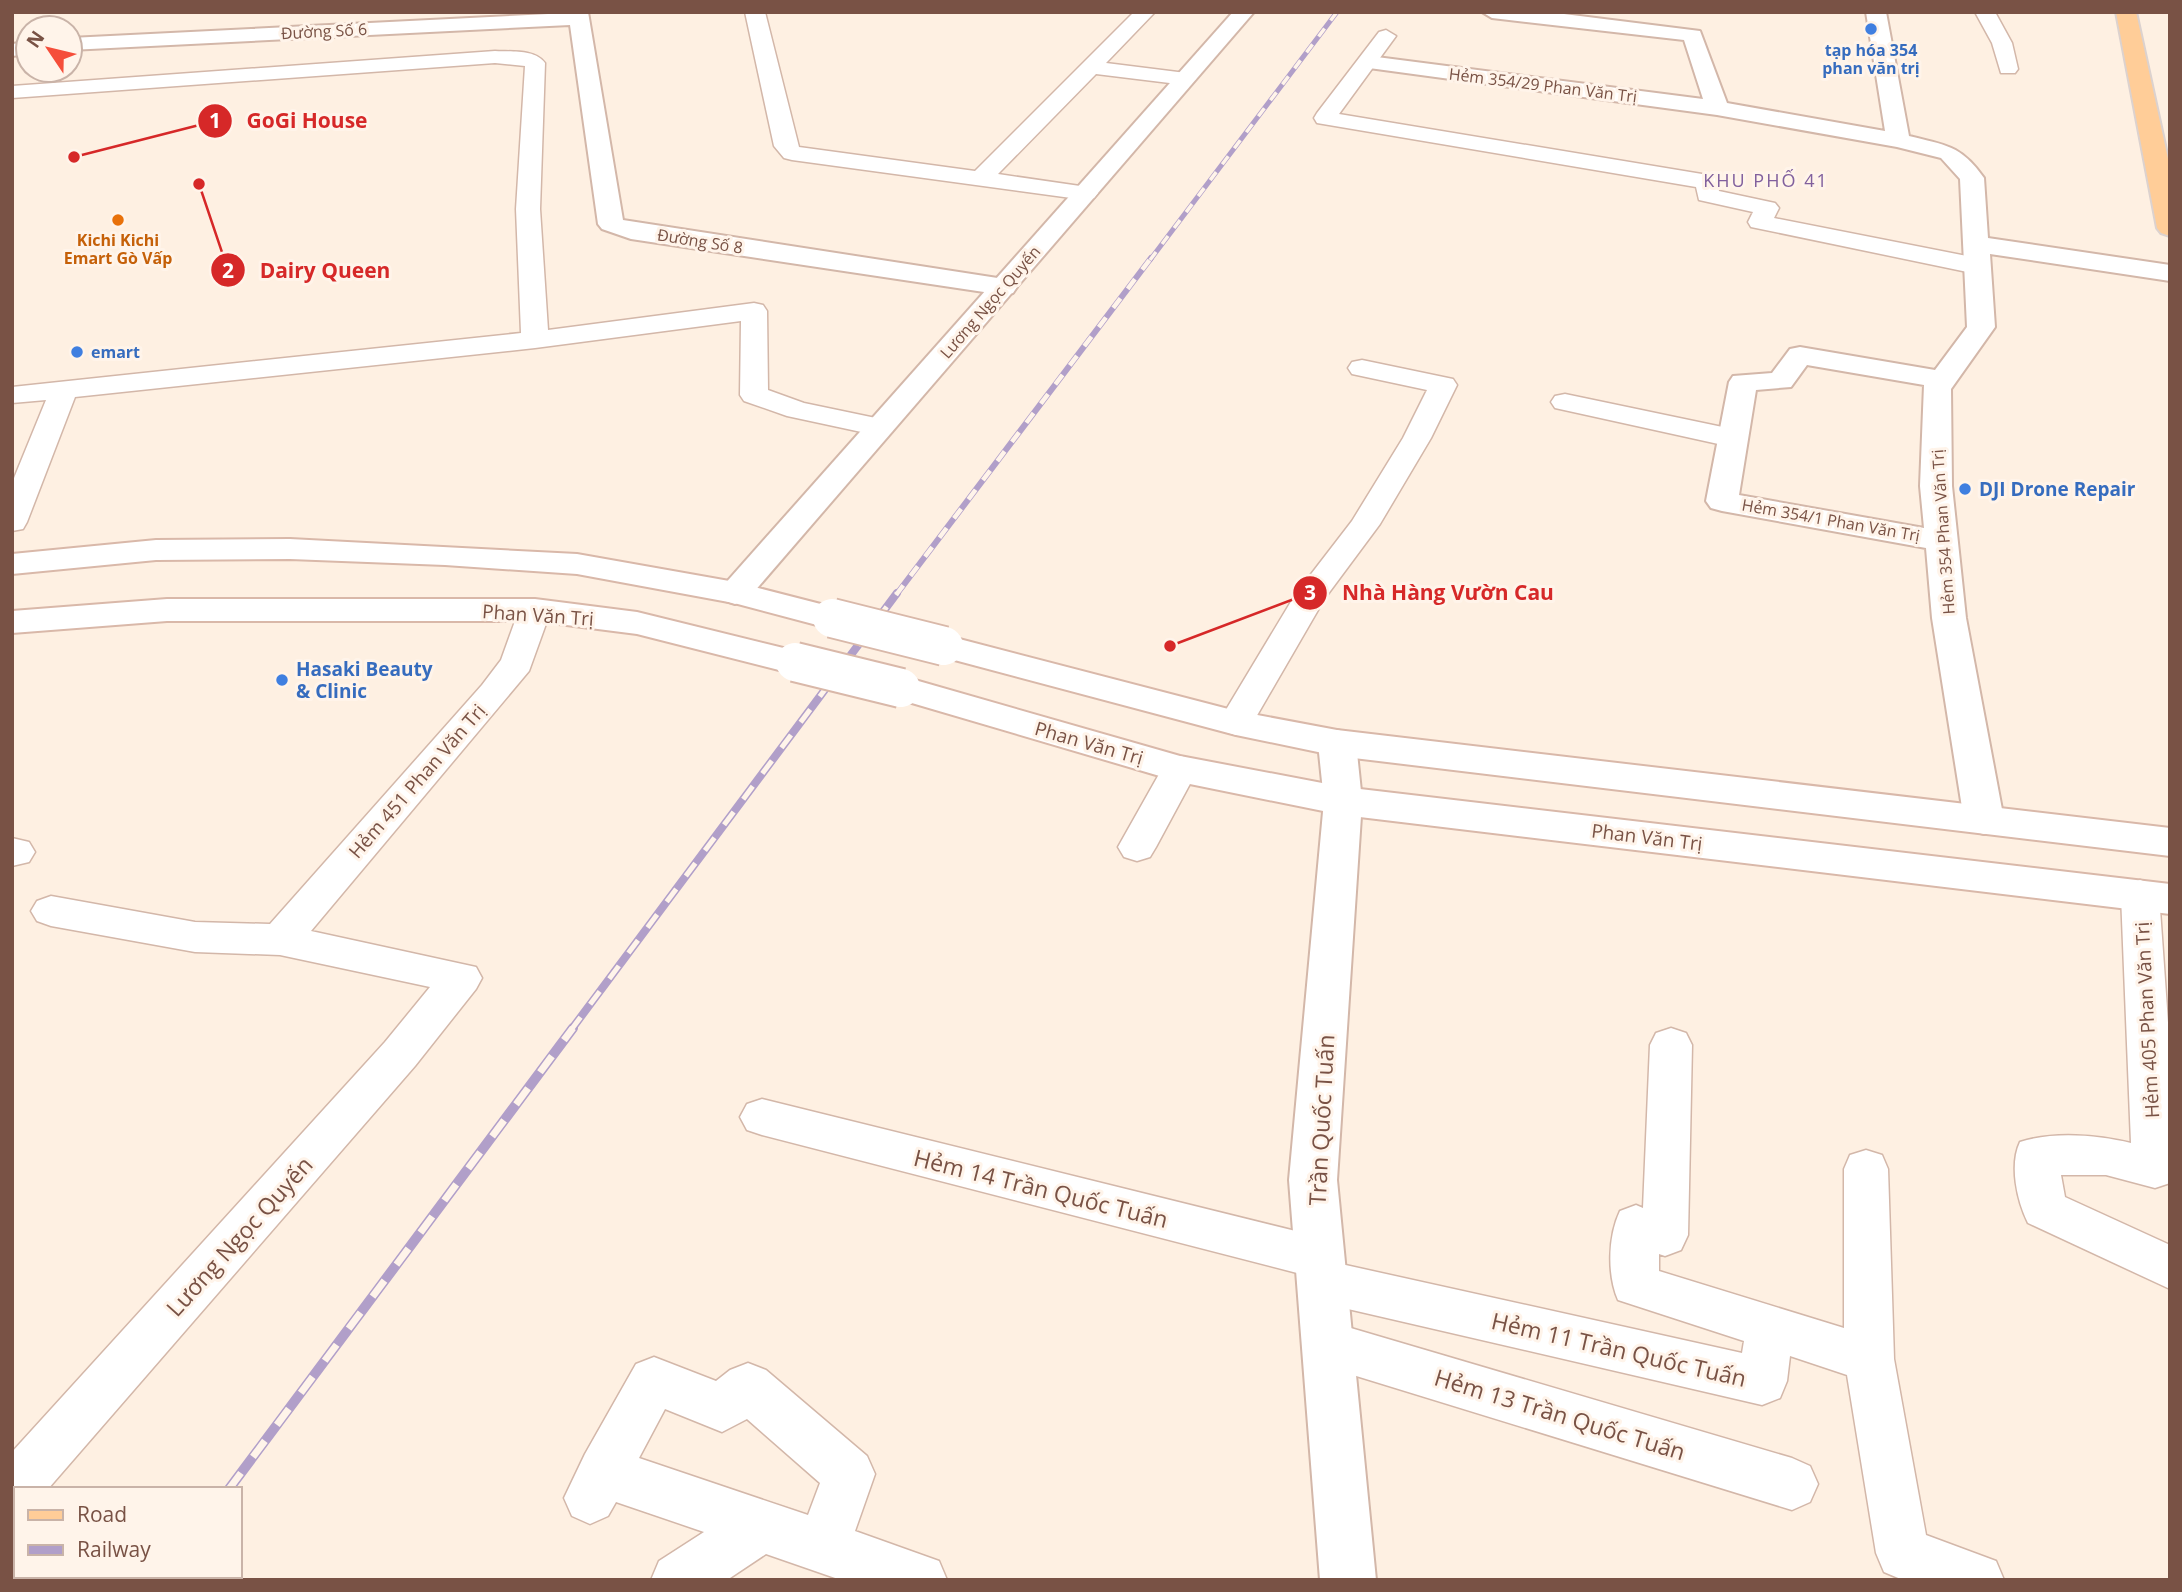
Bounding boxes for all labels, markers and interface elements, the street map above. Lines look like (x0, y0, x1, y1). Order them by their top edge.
north arrow (14, 14, 84, 84)
street label: Đường Số 6 (280, 18, 368, 44)
marker: tạp hóa 354 phan văn trị (1863, 21, 1879, 37)
text: N (20, 25, 50, 53)
place label: tạp hóa 354 phan văn trị (1822, 39, 1920, 79)
street label: Hẻm 354/29 Phan Văn Trị (1448, 63, 1638, 107)
callout: GoGi House (198, 100, 382, 142)
text: 1 (209, 106, 221, 134)
text: GoGi House (247, 106, 368, 134)
district label: KHU PHỐ 41 (1703, 168, 1829, 192)
marker: Kichi Kichi Emart Gò Vấp (110, 212, 126, 228)
street label: Đường Số 8 (656, 223, 744, 259)
place label: Kichi Kichi Emart Gò Vấp (64, 229, 172, 269)
street label: Lương Ngọc Quyến (935, 241, 1045, 363)
callout: Dairy Queen (211, 249, 404, 291)
text: 2 (222, 256, 234, 284)
text: Dairy Queen (260, 256, 390, 284)
place label: emart (91, 341, 140, 363)
marker: emart (69, 344, 85, 360)
street label: Hẻm 354 Phan Văn Trị (1926, 449, 1960, 615)
place label: DJI Drone Repair (1979, 476, 2136, 502)
marker: DJI Drone Repair (1957, 481, 1973, 497)
street label: Hẻm 354/1 Phan Văn Trị (1740, 493, 1922, 547)
callout: Nhà Hàng Vườn Cau (1293, 572, 1568, 614)
text: 3 (1304, 578, 1316, 606)
text: Nhà Hàng Vườn Cau (1342, 578, 1554, 606)
street label: Phan Văn Trị (481, 598, 595, 632)
place label: Hasaki Beauty & Clinic (296, 656, 433, 704)
marker: Hasaki Beauty & Clinic (274, 672, 290, 688)
street label: Hẻm 451 Phan Văn Trị (343, 698, 491, 864)
street label: Phan Văn Trị (1032, 715, 1146, 771)
street label: Phan Văn Trị (1590, 817, 1704, 857)
street label: Hẻm 405 Phan Văn Trị (2129, 921, 2165, 1119)
street label: Trần Quốc Tuấn (1301, 1034, 1341, 1206)
street label: Hẻm 14 Trần Quốc Tuấn (911, 1141, 1171, 1235)
street label: Lương Ngọc Quyến (159, 1149, 319, 1323)
street label: Hẻm 11 Trần Quốc Tuấn (1488, 1304, 1750, 1394)
street label: Hẻm 13 Trần Quốc Tuấn (1431, 1361, 1689, 1467)
legend (14, 1487, 242, 1578)
text: Road (77, 1500, 127, 1528)
text: Railway (77, 1535, 151, 1563)

